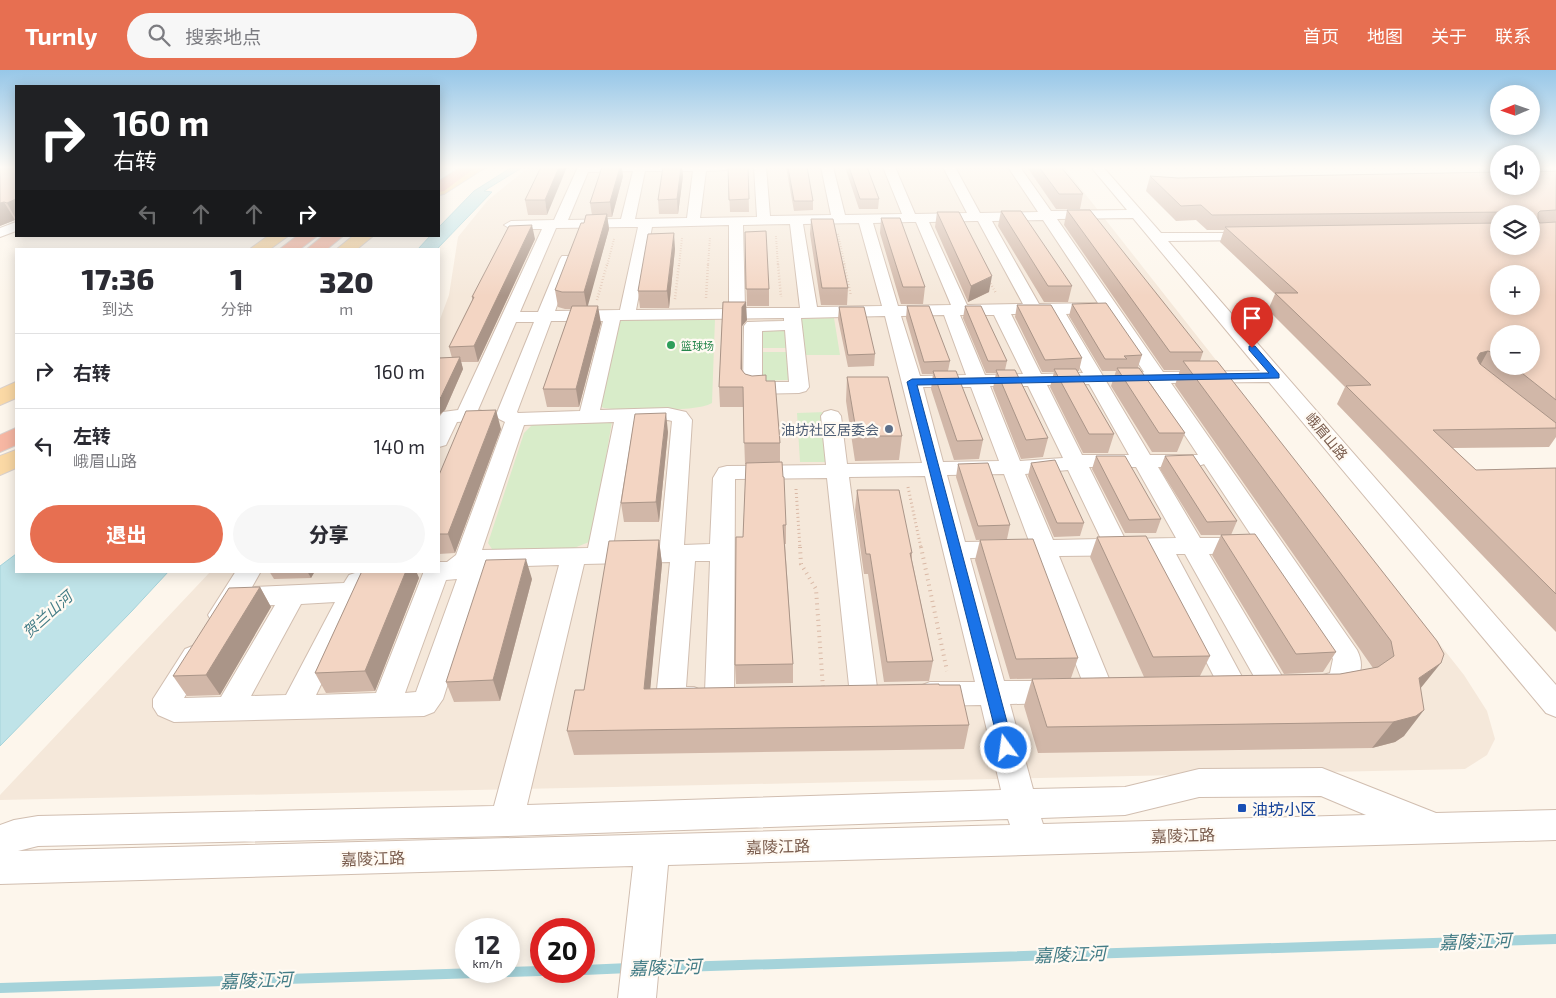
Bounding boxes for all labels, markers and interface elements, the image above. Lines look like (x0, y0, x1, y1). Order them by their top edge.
search box (127, 13, 477, 58)
text: Turnly (25, 21, 97, 50)
icon: search (145, 21, 173, 49)
text: 搜索地点 (185, 25, 261, 48)
text: 首页 (1303, 25, 1339, 47)
text: 地图 (1367, 25, 1403, 47)
text: 关于 (1431, 25, 1467, 47)
text: 联系 (1495, 25, 1531, 47)
north arrow (1490, 85, 1540, 135)
map controls (1490, 85, 1540, 375)
text: 160 m (113, 101, 209, 143)
icon: right (30, 105, 95, 170)
button: sound (1490, 145, 1540, 195)
text: 右转 (113, 147, 157, 173)
icon: left (134, 200, 162, 228)
icon: ahead (187, 200, 215, 228)
icon: ahead (240, 200, 268, 228)
icon: right (293, 200, 321, 228)
button: layers (1490, 205, 1540, 255)
text: 17:36 (81, 260, 154, 296)
text: 1 (230, 260, 244, 296)
text: 320 (319, 263, 374, 299)
button: + (1490, 265, 1540, 315)
pin (1231, 297, 1273, 348)
text: 到达 (102, 299, 134, 318)
text: 分钟 (221, 299, 253, 318)
text: m (339, 299, 353, 318)
icon: arrive (1238, 304, 1266, 332)
button: − (1490, 325, 1540, 375)
marker: 篮球场 (665, 339, 677, 351)
place label: 篮球场 (681, 339, 714, 352)
icon: right (30, 357, 58, 385)
text: 160 m (374, 360, 425, 383)
text: 右转 (73, 361, 111, 384)
street label: 峨眉山路 (1302, 409, 1352, 463)
place label: 油坊社区居委会 (781, 421, 879, 438)
marker: 油坊社区居委会 (883, 423, 895, 435)
text: 左转 (73, 424, 111, 447)
icon: left (30, 432, 58, 460)
text: 140 m (373, 435, 425, 458)
text: 峨眉山路 (73, 451, 137, 470)
button: 退出 (30, 505, 223, 563)
button: 分享 (233, 505, 425, 563)
water label: 贺兰山河 (19, 585, 78, 641)
position arrow (979, 721, 1031, 773)
place label: 油坊小区 (1252, 799, 1316, 818)
marker: 油坊小区 (1236, 802, 1248, 814)
street label: 嘉陵江路 (1151, 824, 1215, 846)
street label: 嘉陵江路 (746, 835, 810, 857)
street label: 嘉陵江路 (341, 847, 405, 869)
speed limit sign: 20 (530, 918, 595, 983)
text: 12 (475, 929, 500, 959)
water label: 嘉陵江河 (1439, 929, 1514, 953)
water label: 嘉陵江河 (1034, 942, 1109, 966)
water label: 嘉陵江河 (629, 955, 704, 979)
text: km/h (473, 956, 502, 970)
water label: 嘉陵江河 (220, 968, 295, 992)

